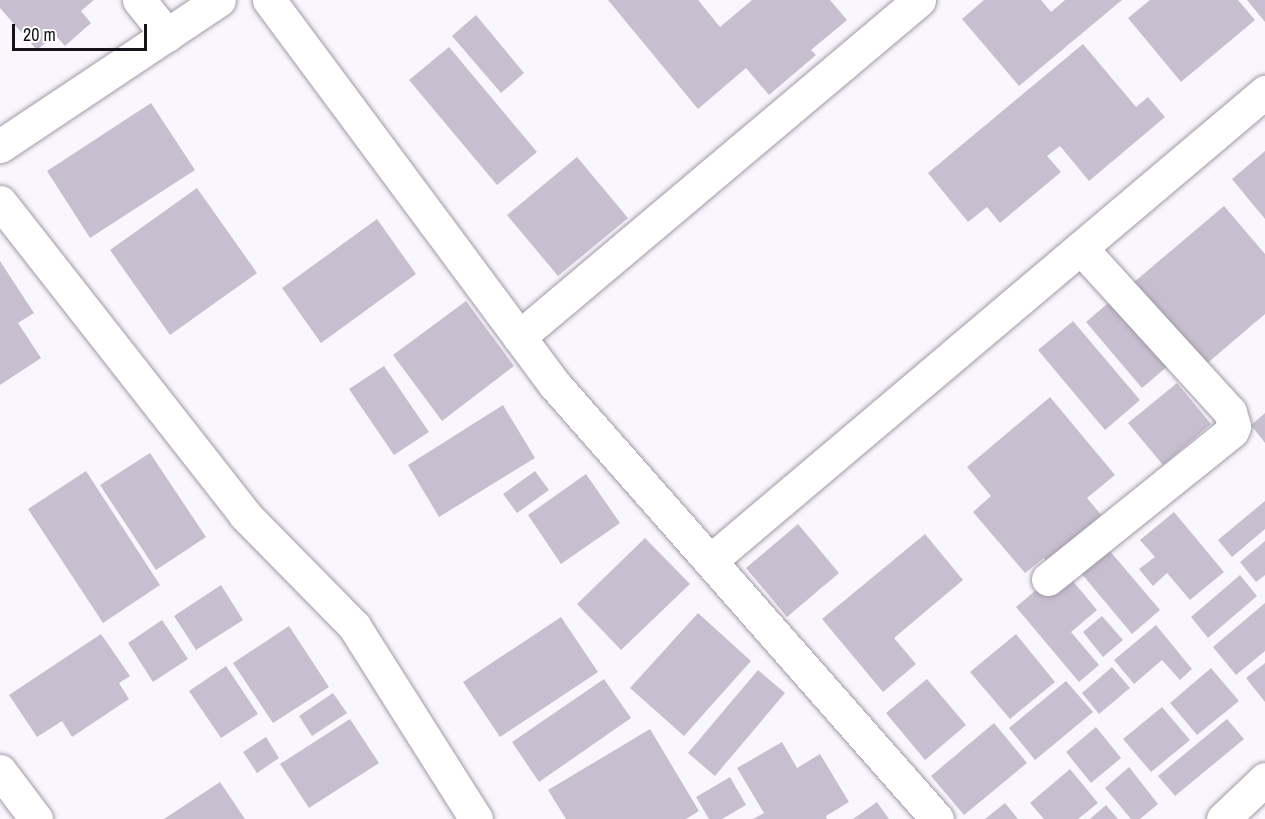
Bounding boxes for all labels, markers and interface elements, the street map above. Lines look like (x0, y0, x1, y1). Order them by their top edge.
scale bar (15, 12, 150, 50)
text: 20 m (23, 22, 56, 47)

